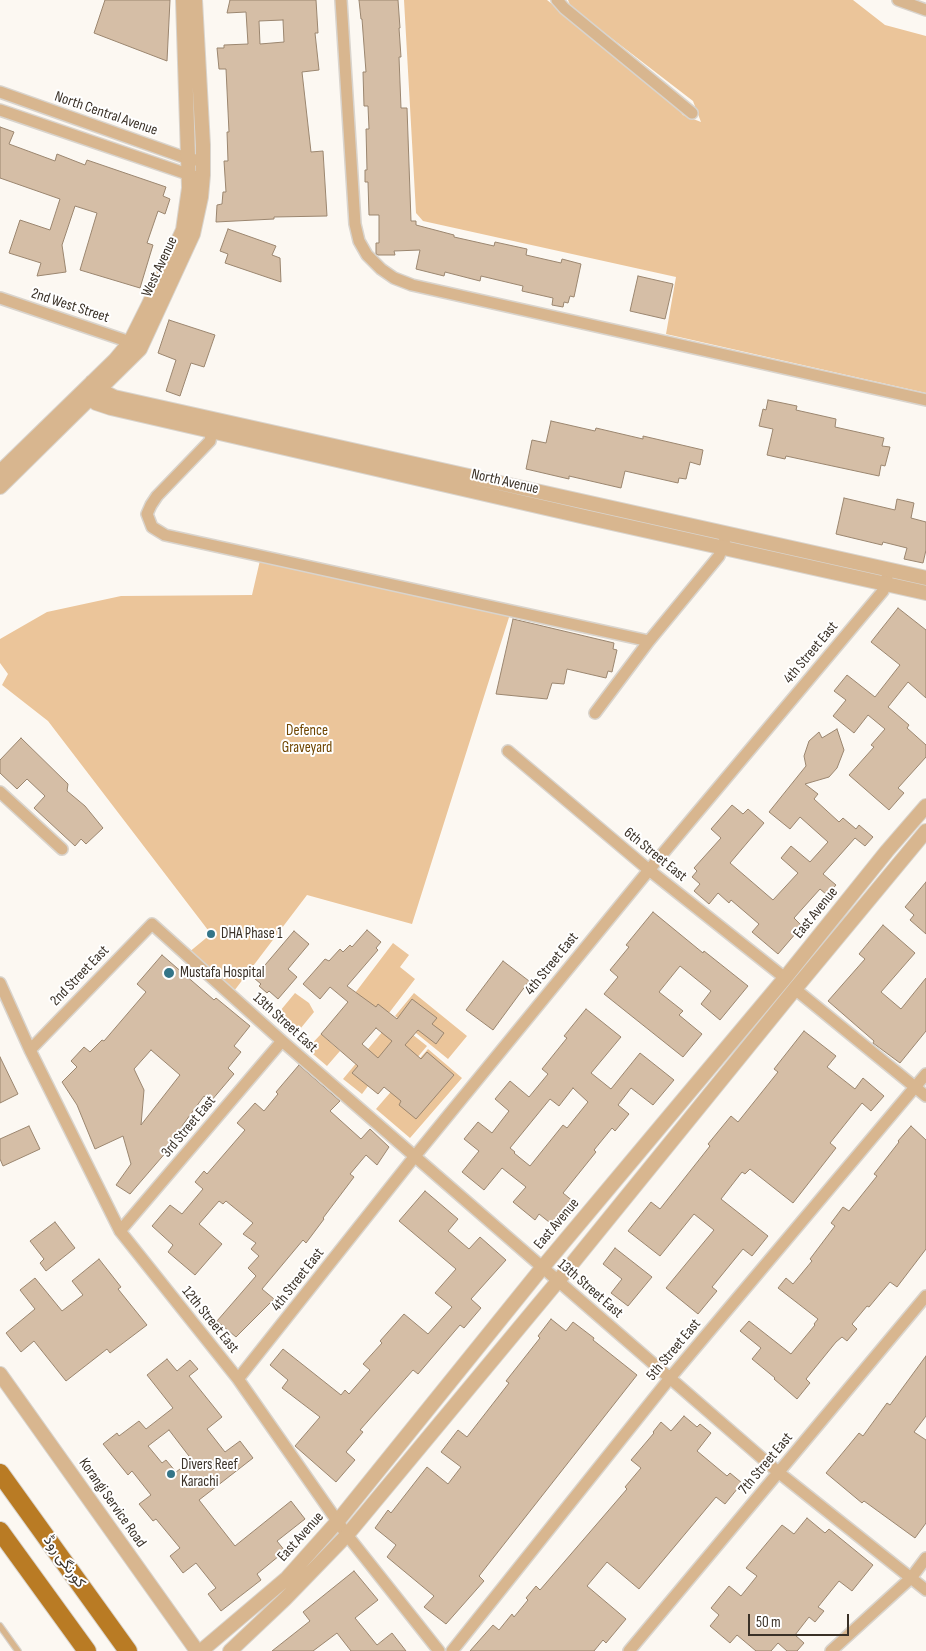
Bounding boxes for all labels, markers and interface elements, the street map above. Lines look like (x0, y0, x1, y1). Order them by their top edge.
street label: North Central Avenue (52, 88, 160, 140)
street label: West Avenue (138, 234, 182, 300)
street label: 2nd West Street (29, 285, 111, 327)
street label: North Avenue (470, 466, 540, 498)
street label: 4th Street East (780, 618, 842, 688)
park label: Defence Graveyard (282, 722, 332, 757)
street label: 6th Street East (620, 824, 690, 886)
street label: East Avenue (790, 884, 842, 942)
place label: DHA Phase 1 (221, 925, 282, 943)
marker: DHA Phase 1 (205, 928, 217, 940)
street label: 4th Street East (521, 929, 583, 999)
street label: 2nd Street East (47, 942, 113, 1010)
place label: Mustafa Hospital (180, 964, 264, 982)
marker: Mustafa Hospital (162, 966, 176, 980)
street label: 13th Street East (249, 989, 321, 1057)
street label: 3rd Street East (158, 1093, 220, 1161)
street label: East Avenue (531, 1195, 583, 1253)
street label: 4th Street East (268, 1245, 328, 1315)
street label: 13th Street East (554, 1256, 626, 1322)
street label: 12th Street East (178, 1283, 242, 1357)
street label: 5th Street East (643, 1315, 705, 1385)
street label: 7th Street East (735, 1429, 797, 1499)
street label: Korangi Service Road (75, 1455, 149, 1551)
place label: Divers Reef Karachi (181, 1456, 238, 1491)
marker: Divers Reef Karachi (165, 1468, 177, 1480)
street label: East Avenue (274, 1508, 328, 1566)
street label: کورنگی روڈ (39, 1532, 89, 1592)
scale bar (751, 1604, 852, 1636)
text: 50 m (756, 1613, 781, 1632)

